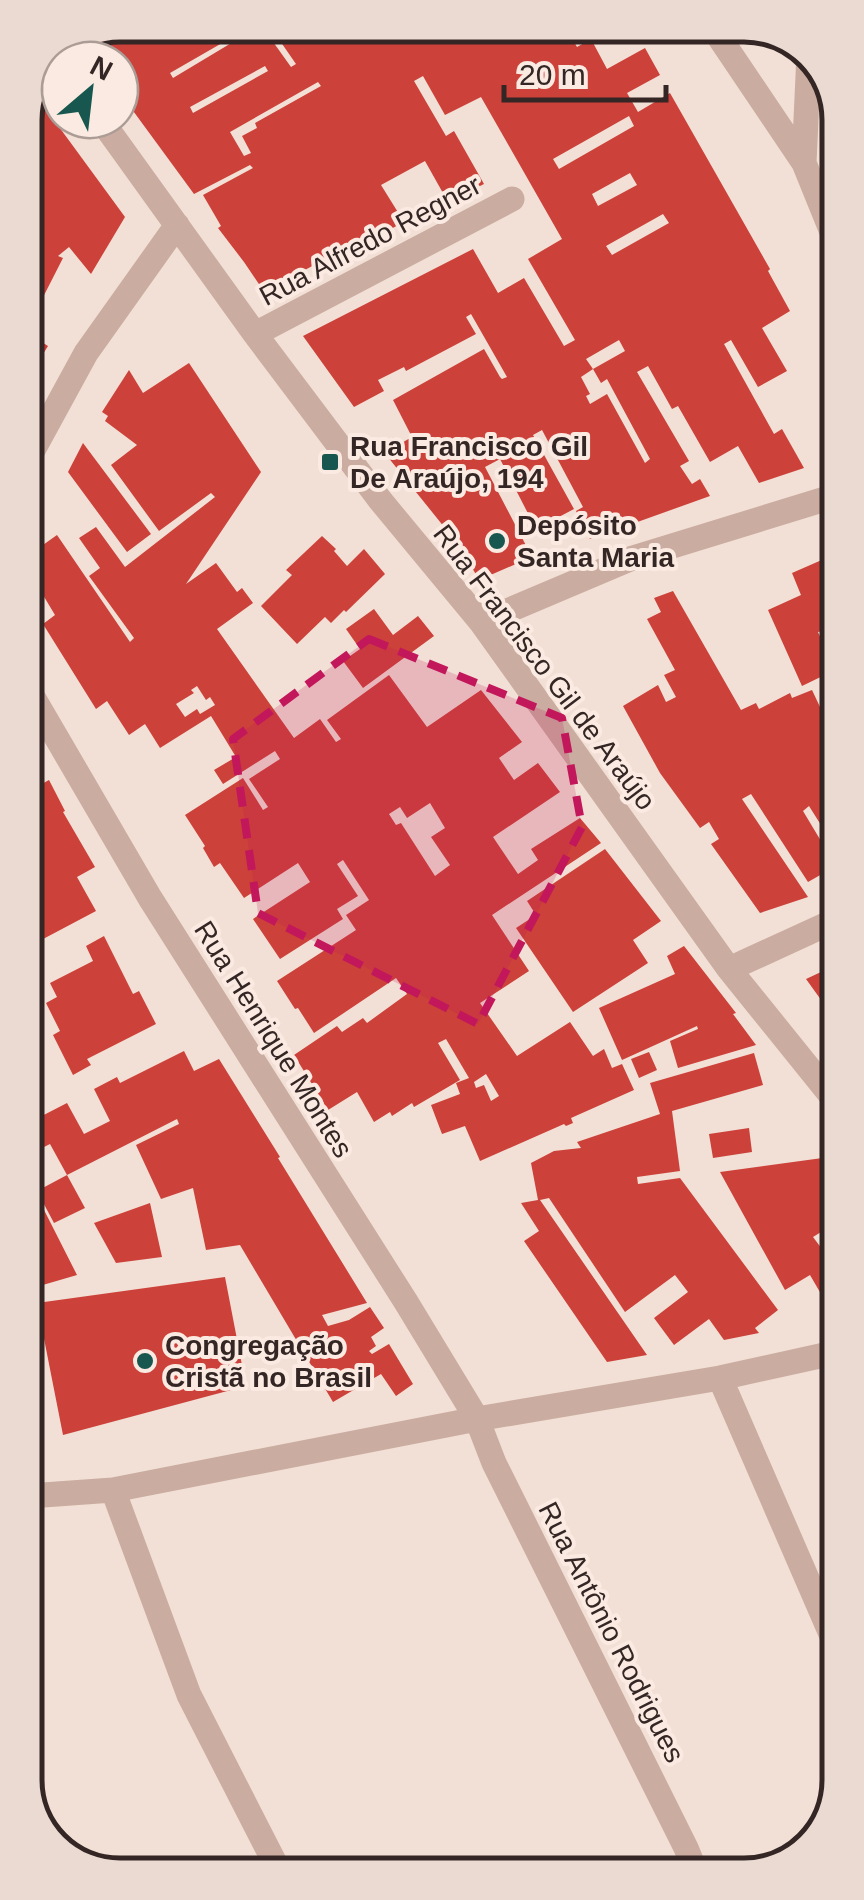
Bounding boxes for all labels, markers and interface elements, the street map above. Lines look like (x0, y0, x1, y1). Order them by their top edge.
north arrow (40, 40, 140, 140)
scale bar (504, 40, 666, 102)
text: N (85, 50, 118, 87)
text: 20 m (519, 58, 586, 91)
street label: Rua Alfredo Regner (254, 169, 486, 312)
place label: Rua Francisco Gil De Araújo, 194 (350, 431, 588, 494)
marker: Rua Francisco Gil De Araújo, 194 (319, 451, 341, 473)
place label: Depósito Santa Maria (517, 510, 675, 573)
street label: Rua Francisco Gil de Araújo (427, 519, 662, 816)
marker: Depósito Santa Maria (486, 530, 508, 552)
street label: Rua Henrique Montes (188, 916, 359, 1163)
place label: Congregação Cristã no Brasil (165, 1330, 372, 1393)
marker: Congregação Cristã no Brasil (134, 1350, 156, 1372)
street label: Rua Antônio Rodrigues (532, 1497, 691, 1768)

